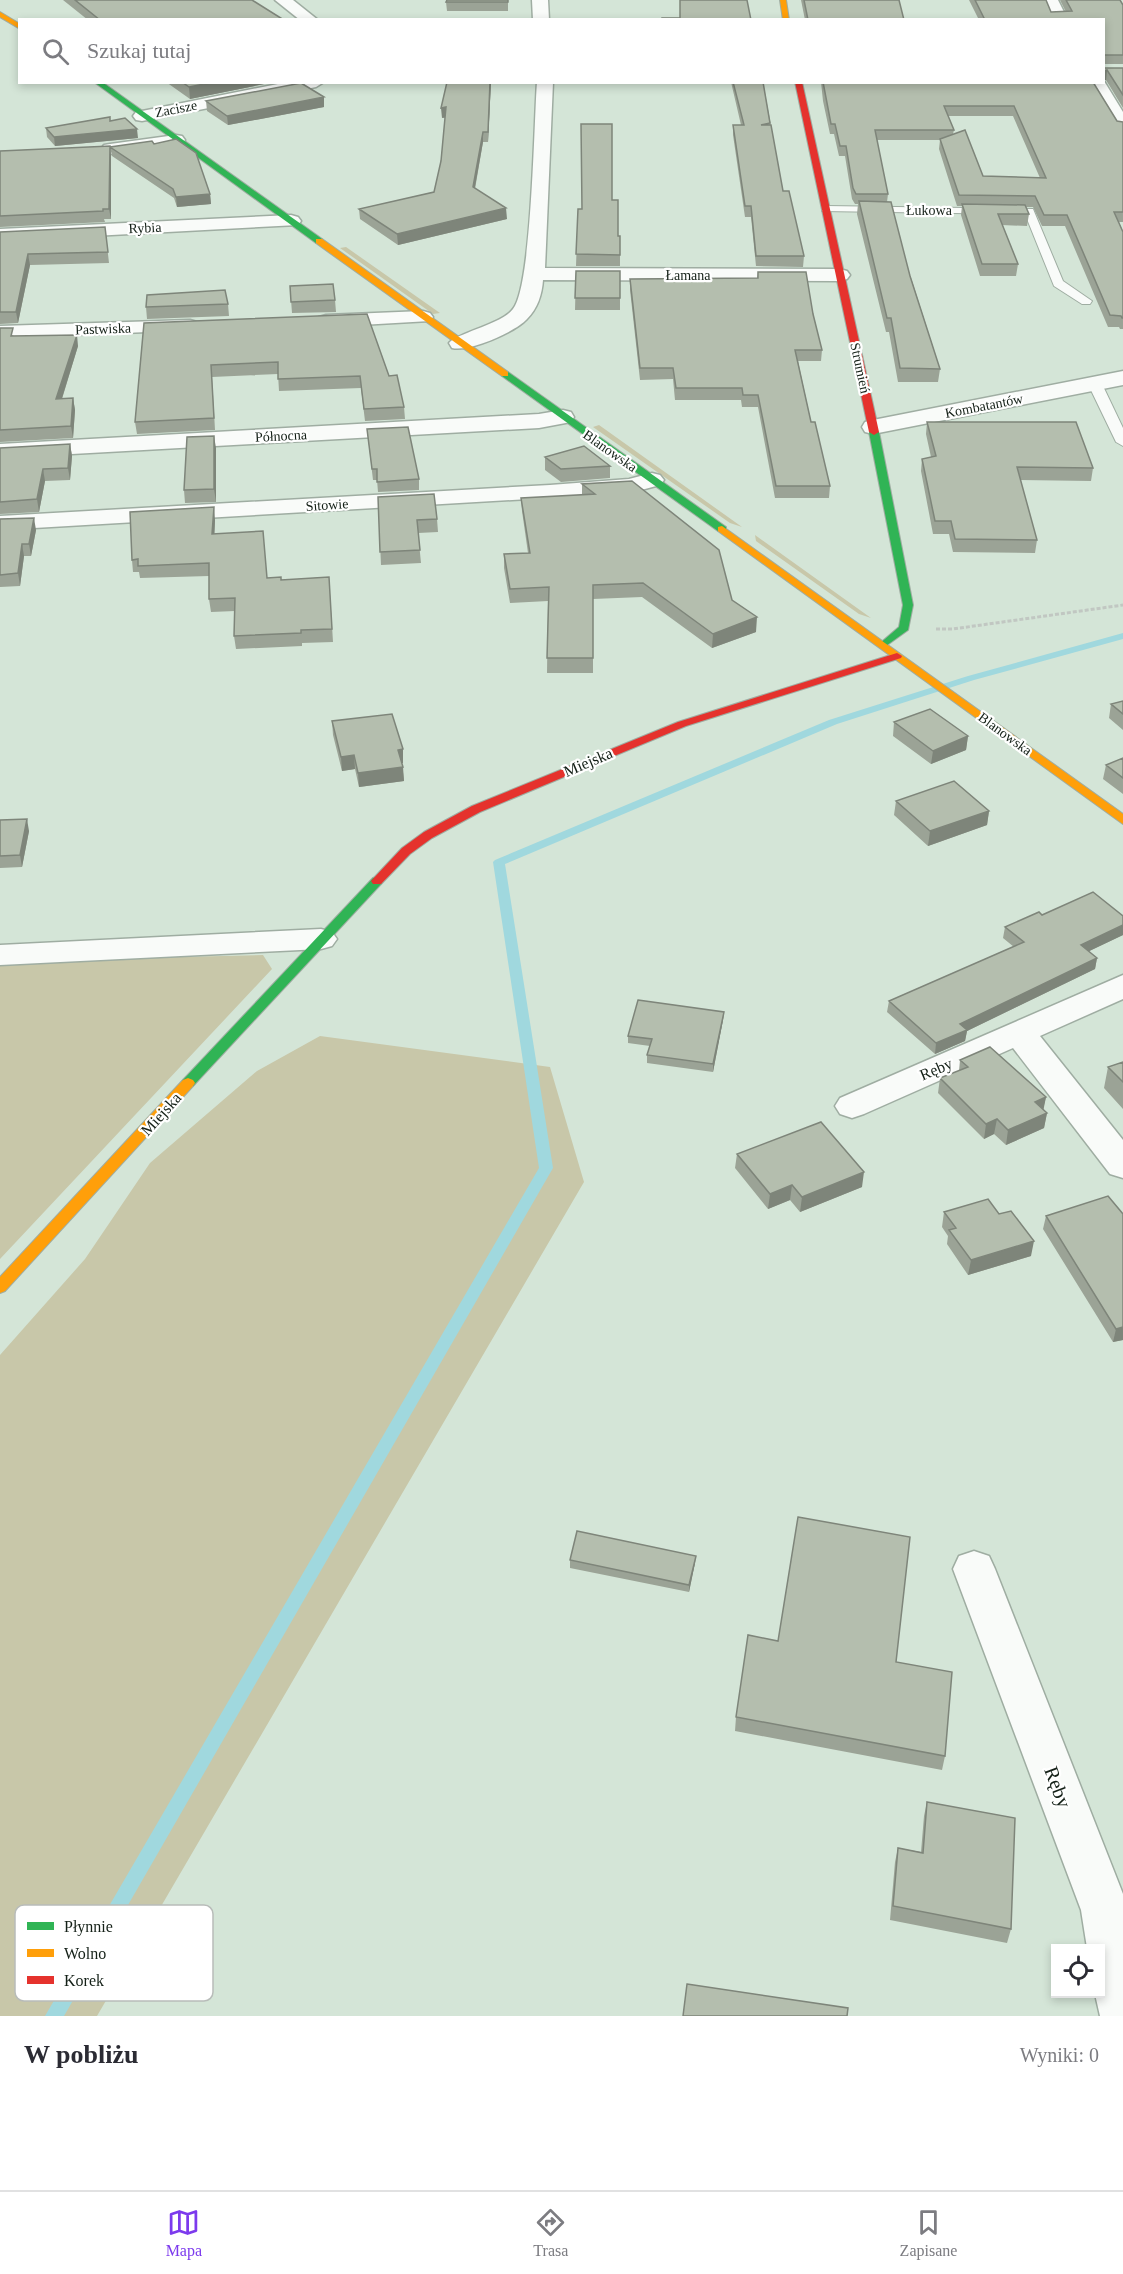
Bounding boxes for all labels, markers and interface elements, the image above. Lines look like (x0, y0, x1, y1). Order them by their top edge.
search box (18, 18, 1105, 84)
icon: search (39, 35, 72, 68)
text: Szukaj tutaj (87, 38, 191, 63)
street label: Zacisze (154, 98, 198, 120)
street label: Łukowa (906, 203, 953, 218)
street label: Rybia (128, 220, 163, 236)
street label: Łamana (665, 268, 711, 283)
street label: Pastwiska (75, 320, 132, 337)
street label: Strumień (847, 341, 873, 395)
street label: Kombatantów (944, 391, 1025, 421)
street label: Północna (255, 427, 308, 445)
street label: Blanowska (580, 427, 640, 475)
street label: Sitowie (305, 496, 349, 514)
street label: Blanowska (975, 710, 1035, 759)
street label: Miejska (561, 744, 615, 781)
street label: Ręby (917, 1055, 955, 1084)
street label: Miejska (137, 1089, 185, 1140)
street label: Ręby (1039, 1763, 1076, 1811)
legend (15, 1905, 213, 2001)
text: Płynnie (64, 1918, 113, 1936)
map controls (1051, 1944, 1105, 1998)
button: locate (1051, 1944, 1105, 1998)
text: Wolno (64, 1945, 106, 1962)
text: Korek (64, 1972, 104, 1989)
text: W pobliżu (24, 2040, 138, 2069)
text: Wyniki: 0 (1020, 2044, 1099, 2066)
tab: Mapa (166, 2206, 202, 2260)
tab: Trasa (533, 2206, 568, 2260)
tab: Zapisane (900, 2206, 957, 2260)

